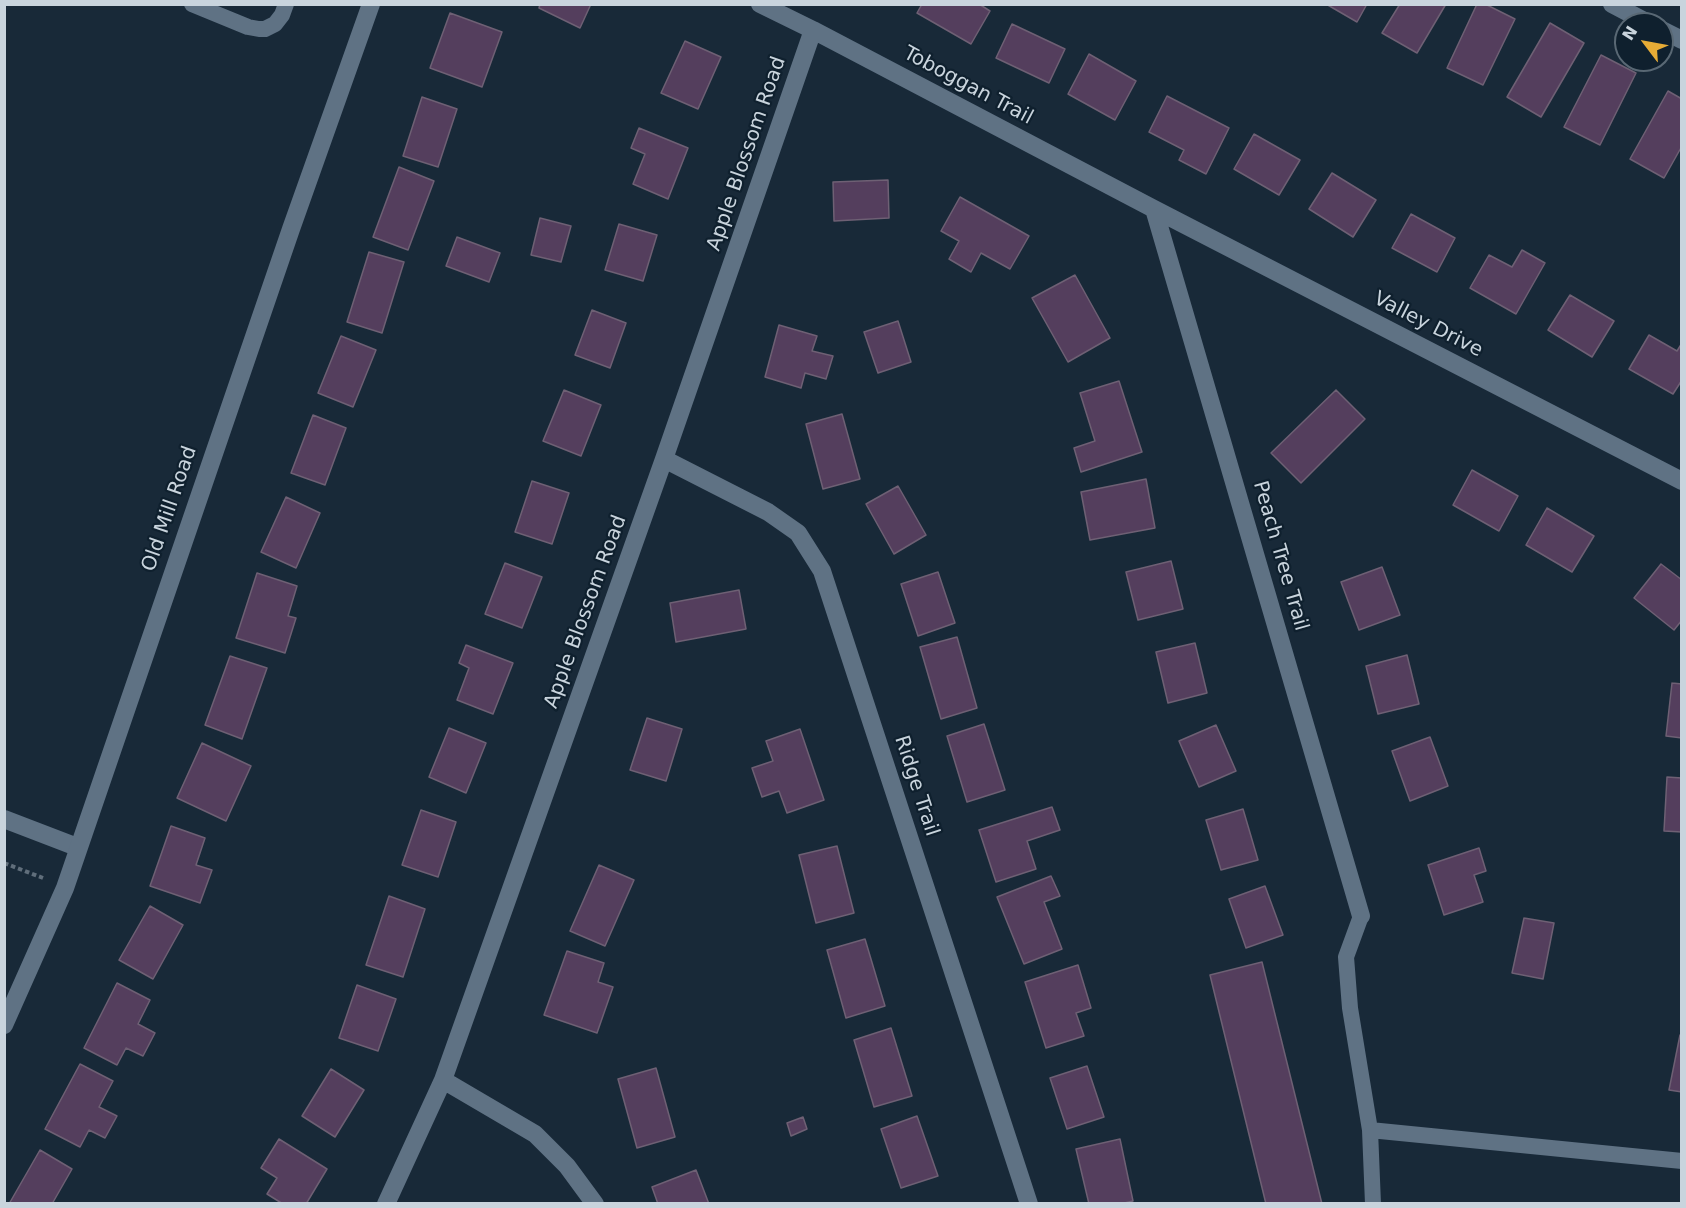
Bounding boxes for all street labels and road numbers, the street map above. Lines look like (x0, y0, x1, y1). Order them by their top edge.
street label: Toboggan Trail (899, 42, 1037, 130)
street label: Apple Blossom Road (702, 54, 792, 254)
street label: Valley Drive (1369, 287, 1487, 363)
street label: Old Mill Road (137, 443, 203, 575)
street label: Peach Tree Trail (1247, 478, 1313, 634)
street label: Apple Blossom Road (540, 512, 632, 712)
street label: Ridge Trail (888, 733, 944, 839)

